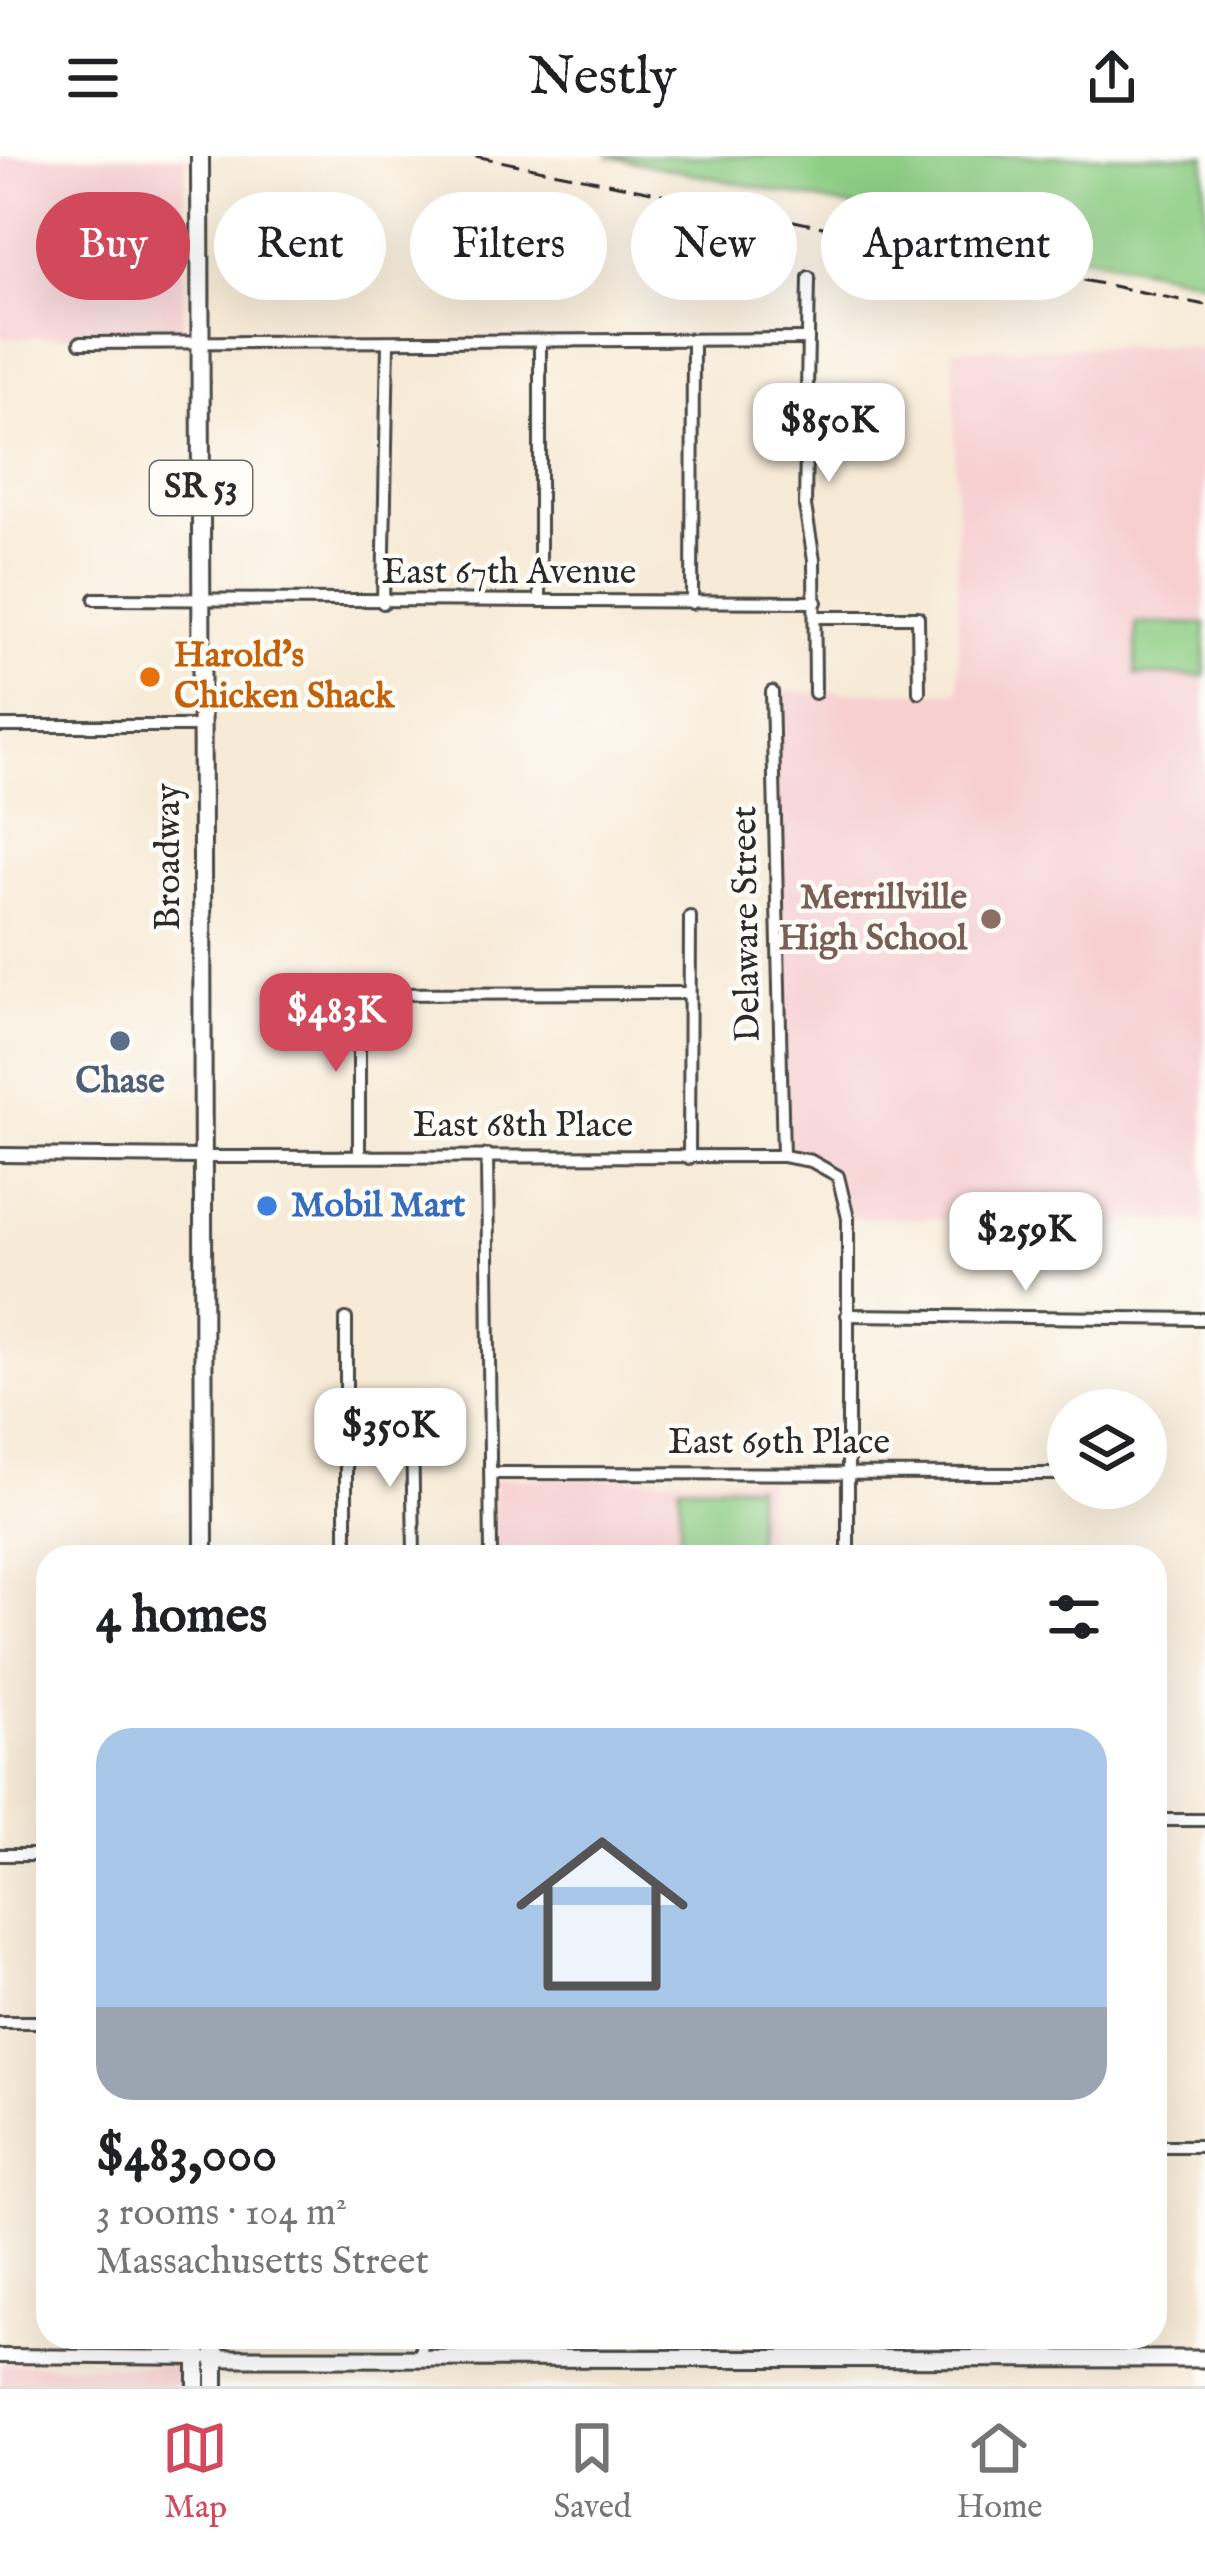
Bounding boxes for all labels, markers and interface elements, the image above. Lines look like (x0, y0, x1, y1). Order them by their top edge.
text: Nestly (528, 44, 677, 113)
icon: menu (60, 45, 126, 111)
icon: share (1079, 45, 1145, 111)
chip: Buy (36, 192, 190, 300)
chip: Rent (214, 192, 386, 300)
chip: Filters (410, 192, 607, 300)
chip: New (631, 192, 797, 300)
chip: Apartment (821, 192, 1093, 300)
pin: $850K (745, 383, 913, 485)
text: $850K (780, 397, 878, 446)
road number: SR 53 (150, 461, 252, 515)
street label: East 67th Avenue (382, 550, 636, 596)
place label: Harold's Chicken Shack (174, 633, 396, 720)
marker: Harold's Chicken Shack (137, 664, 163, 690)
street label: Broadway (146, 783, 192, 931)
street label: Delaware Street (722, 805, 772, 1043)
place label: Merrillville High School (778, 875, 968, 962)
marker: Merrillville High School (978, 906, 1004, 932)
pin: $483K (252, 973, 420, 1075)
text: $483K (287, 987, 385, 1036)
marker: Chase (107, 1028, 133, 1054)
place label: Chase (75, 1059, 165, 1105)
street label: East 68th Place (413, 1103, 633, 1149)
place label: Mobil Mart (291, 1183, 466, 1229)
pin: $259K (942, 1192, 1110, 1294)
marker: Mobil Mart (254, 1193, 280, 1219)
text: $259K (976, 1206, 1076, 1255)
pin: $350K (306, 1388, 474, 1490)
map controls (1047, 1389, 1167, 1509)
button: layers (1047, 1389, 1167, 1509)
text: $350K (341, 1402, 439, 1451)
street label: East 69th Place (668, 1420, 890, 1466)
icon: filters (1041, 1584, 1107, 1650)
text: 4 homes (96, 1585, 267, 1650)
icon: home (494, 1806, 710, 2022)
text: $483,000 (96, 2124, 277, 2189)
text: 3 rooms · 104 m² (96, 2189, 347, 2238)
text: Massachusetts Street (96, 2238, 429, 2287)
tab: Map (162, 2415, 228, 2529)
tab: Saved (553, 2415, 631, 2529)
tab: Home (956, 2415, 1043, 2529)

